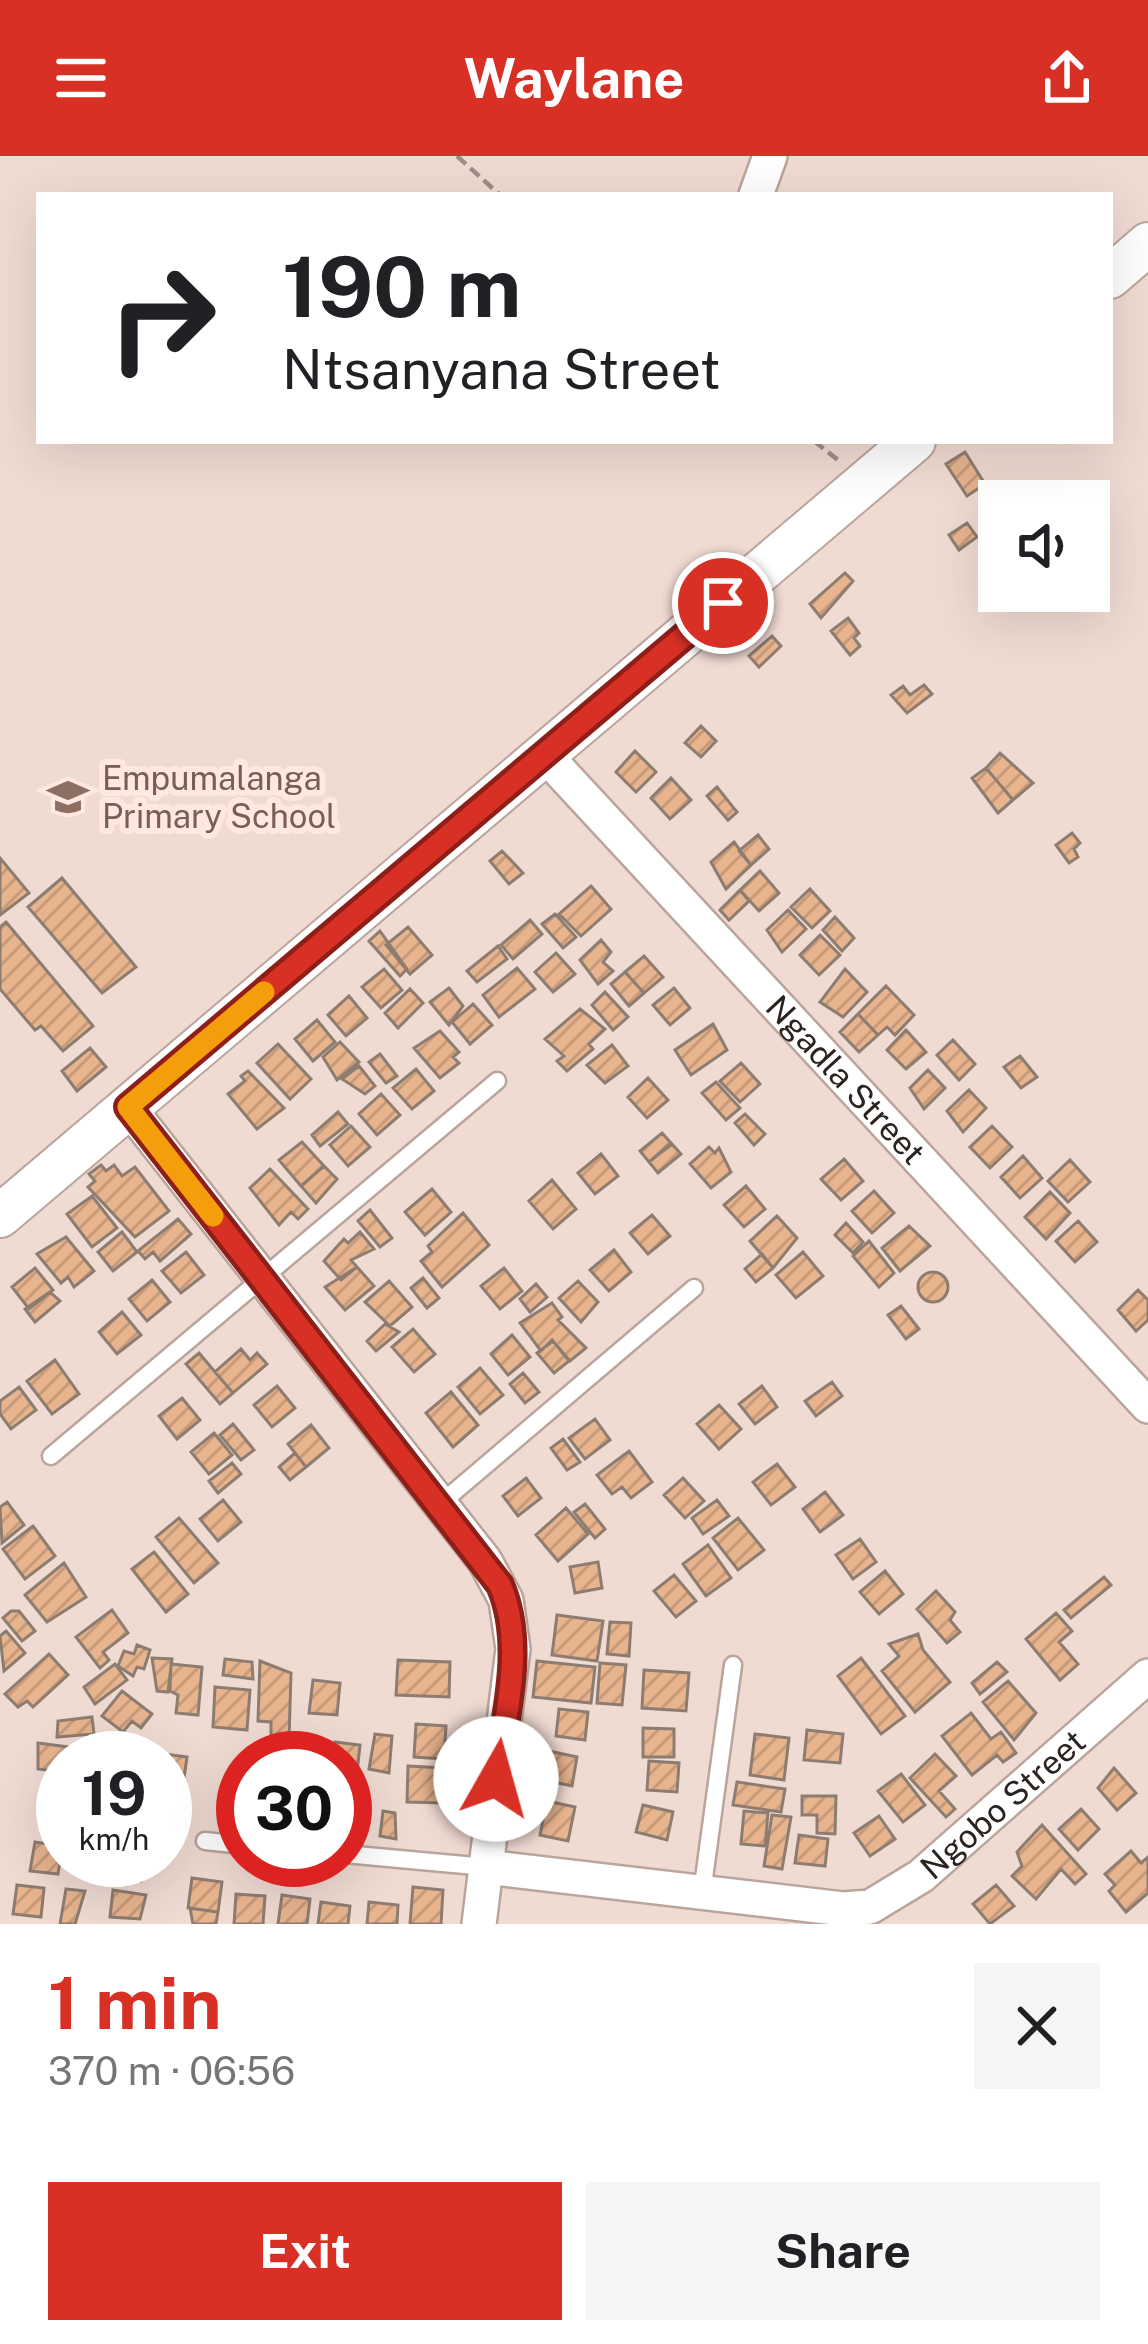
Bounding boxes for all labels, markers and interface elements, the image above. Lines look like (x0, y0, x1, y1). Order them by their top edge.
icon: menu (48, 45, 114, 111)
icon: share (1034, 45, 1100, 111)
text: Waylane (464, 47, 684, 110)
text: 190 m (282, 237, 521, 336)
icon: right (84, 240, 240, 396)
text: Ntsanyana Street (282, 338, 721, 401)
map controls (978, 480, 1110, 612)
button: sound (978, 480, 1110, 612)
pin (672, 552, 774, 654)
icon: arrive (690, 570, 756, 636)
place label: Empumalanga Primary School (102, 759, 336, 835)
school or university icon: Empumalanga Primary School (45, 774, 91, 820)
street label: Ngadla Street (759, 988, 933, 1172)
position arrow (433, 1716, 559, 1842)
street label: Ngobo Street (913, 1722, 1092, 1886)
speed limit sign: 30 (216, 1731, 372, 1887)
text: 19 (81, 1758, 147, 1829)
text: km/h (79, 1821, 149, 1857)
text: 1 min (48, 1961, 222, 2045)
button: close (974, 1963, 1100, 2089)
text: 370 m · 06:56 (48, 2048, 295, 2094)
button: Exit (48, 2182, 562, 2320)
button: Share (586, 2182, 1100, 2320)

